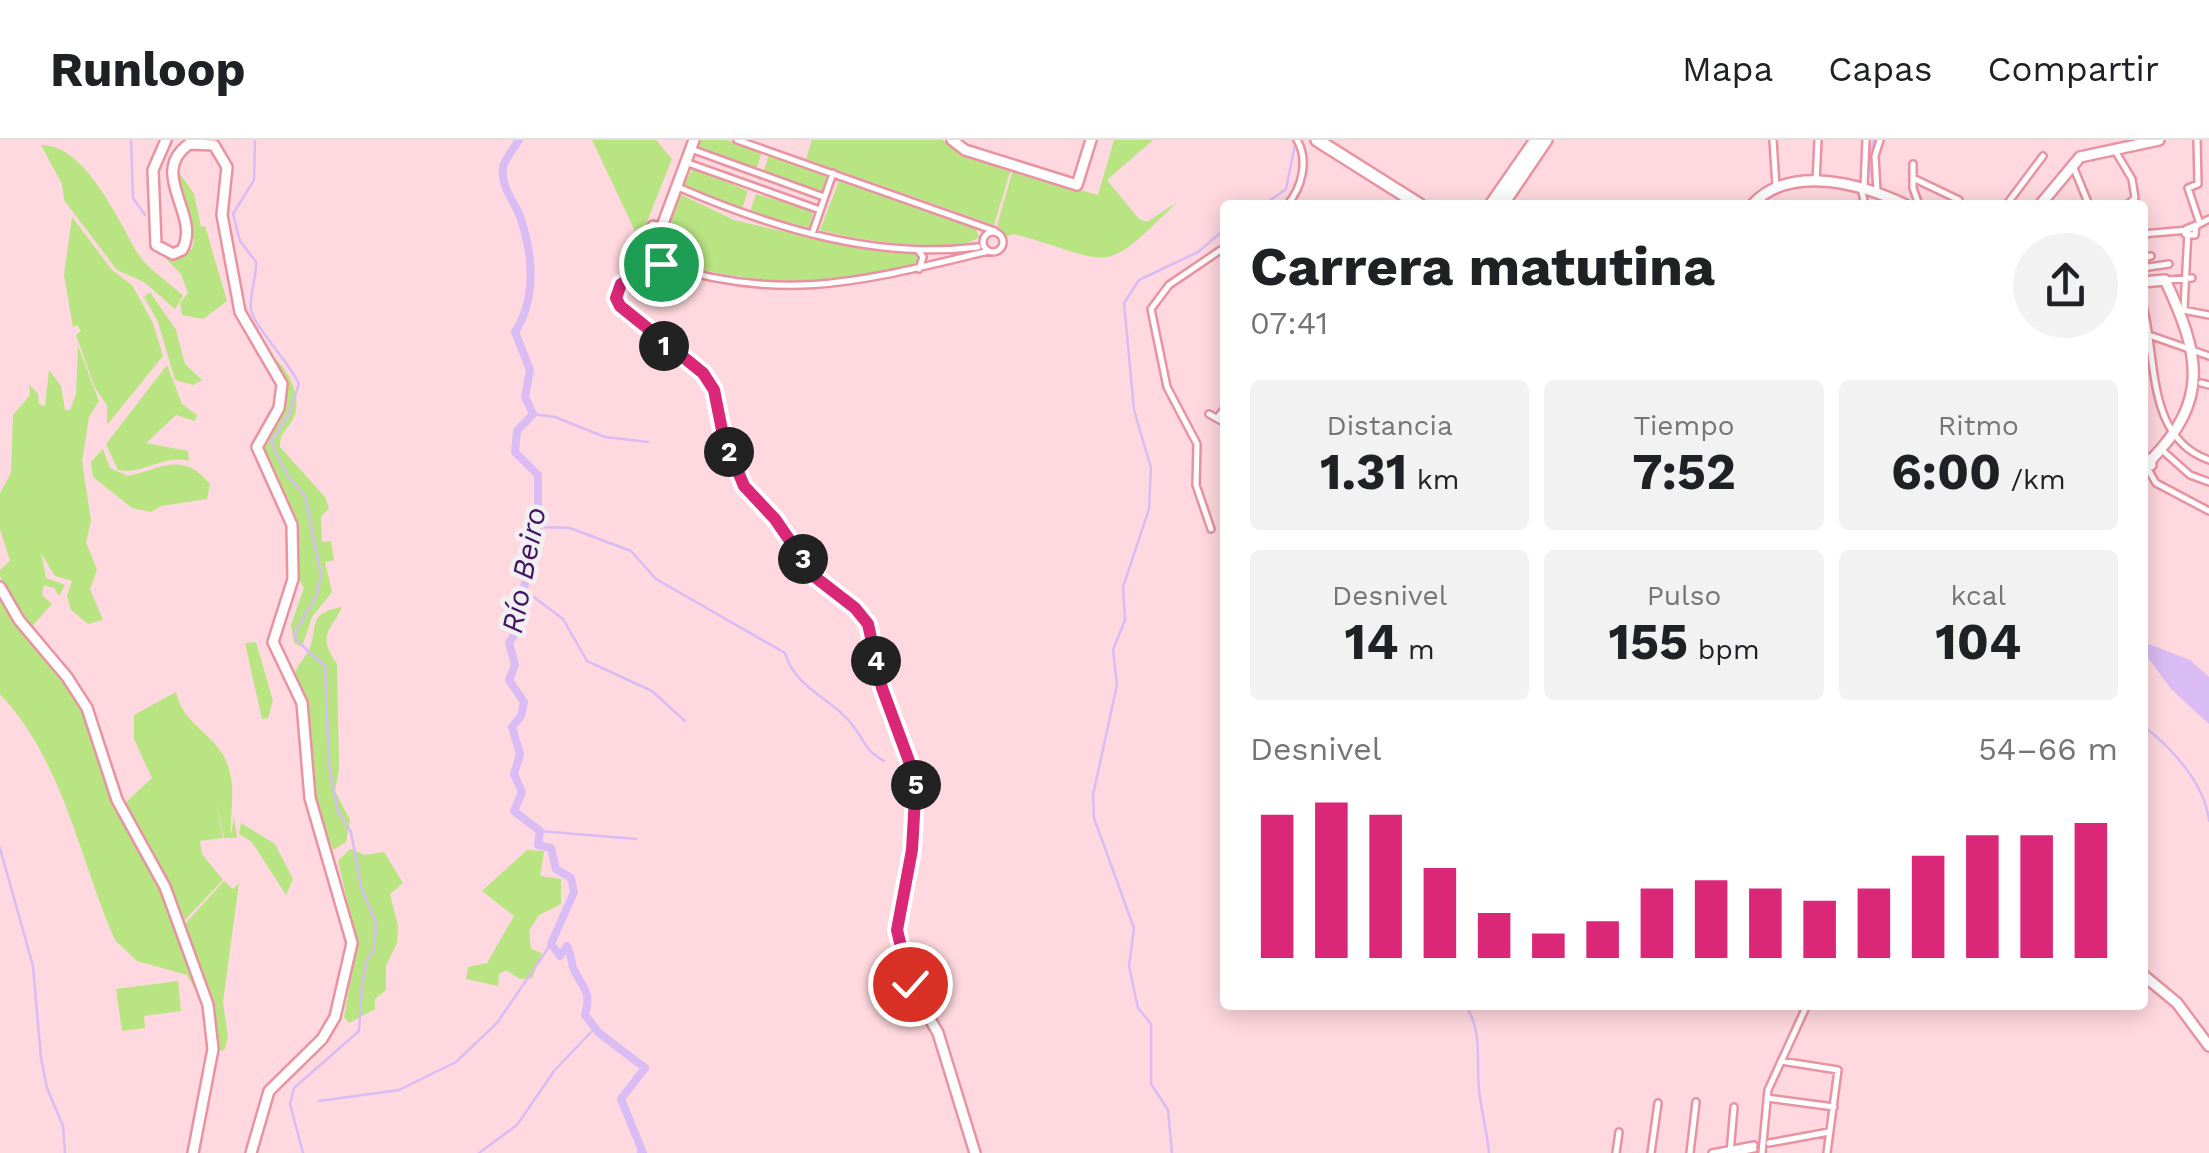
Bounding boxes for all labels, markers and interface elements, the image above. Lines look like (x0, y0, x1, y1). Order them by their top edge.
text: Runloop (50, 41, 246, 98)
text: Mapa (1682, 48, 1773, 90)
text: Capas (1828, 48, 1932, 90)
text: Compartir (1987, 48, 2159, 90)
pin (619, 222, 704, 307)
button: share (2013, 233, 2118, 338)
text: Carrera matutina (1250, 234, 1715, 298)
icon: arrive (634, 237, 689, 292)
text: 07:41 (1250, 304, 1328, 342)
pin: 1 (639, 321, 689, 371)
text: 1 (658, 329, 670, 362)
text: Distancia (1327, 409, 1453, 442)
text: Tiempo (1633, 409, 1735, 442)
text: Ritmo (1938, 409, 2019, 442)
pin: 2 (704, 427, 754, 477)
text: 2 (721, 435, 737, 468)
text: 1.31 (1320, 442, 1407, 501)
text: 7:52 (1632, 442, 1736, 501)
text: 6:00 (1891, 442, 2001, 501)
text: km (1407, 463, 1459, 496)
text: /km (2001, 463, 2066, 496)
water label: Río Beiro (494, 504, 553, 636)
pin: 3 (778, 534, 828, 584)
text: 3 (795, 542, 811, 575)
text: Desnivel (1332, 579, 1447, 612)
text: Pulso (1647, 579, 1721, 612)
text: kcal (1951, 579, 2006, 612)
text: 14 (1345, 612, 1398, 671)
text: 155 (1608, 612, 1688, 671)
text: 104 (1935, 612, 2021, 671)
text: m (1398, 633, 1435, 666)
text: bpm (1688, 633, 1760, 666)
pin: 4 (851, 636, 901, 686)
text: 4 (867, 644, 885, 677)
text: Desnivel (1250, 730, 1382, 768)
text: 54–66 m (1978, 730, 2118, 768)
pin: 5 (891, 760, 941, 810)
text: 5 (908, 768, 924, 801)
pin (868, 942, 953, 1027)
icon: check (883, 957, 938, 1012)

